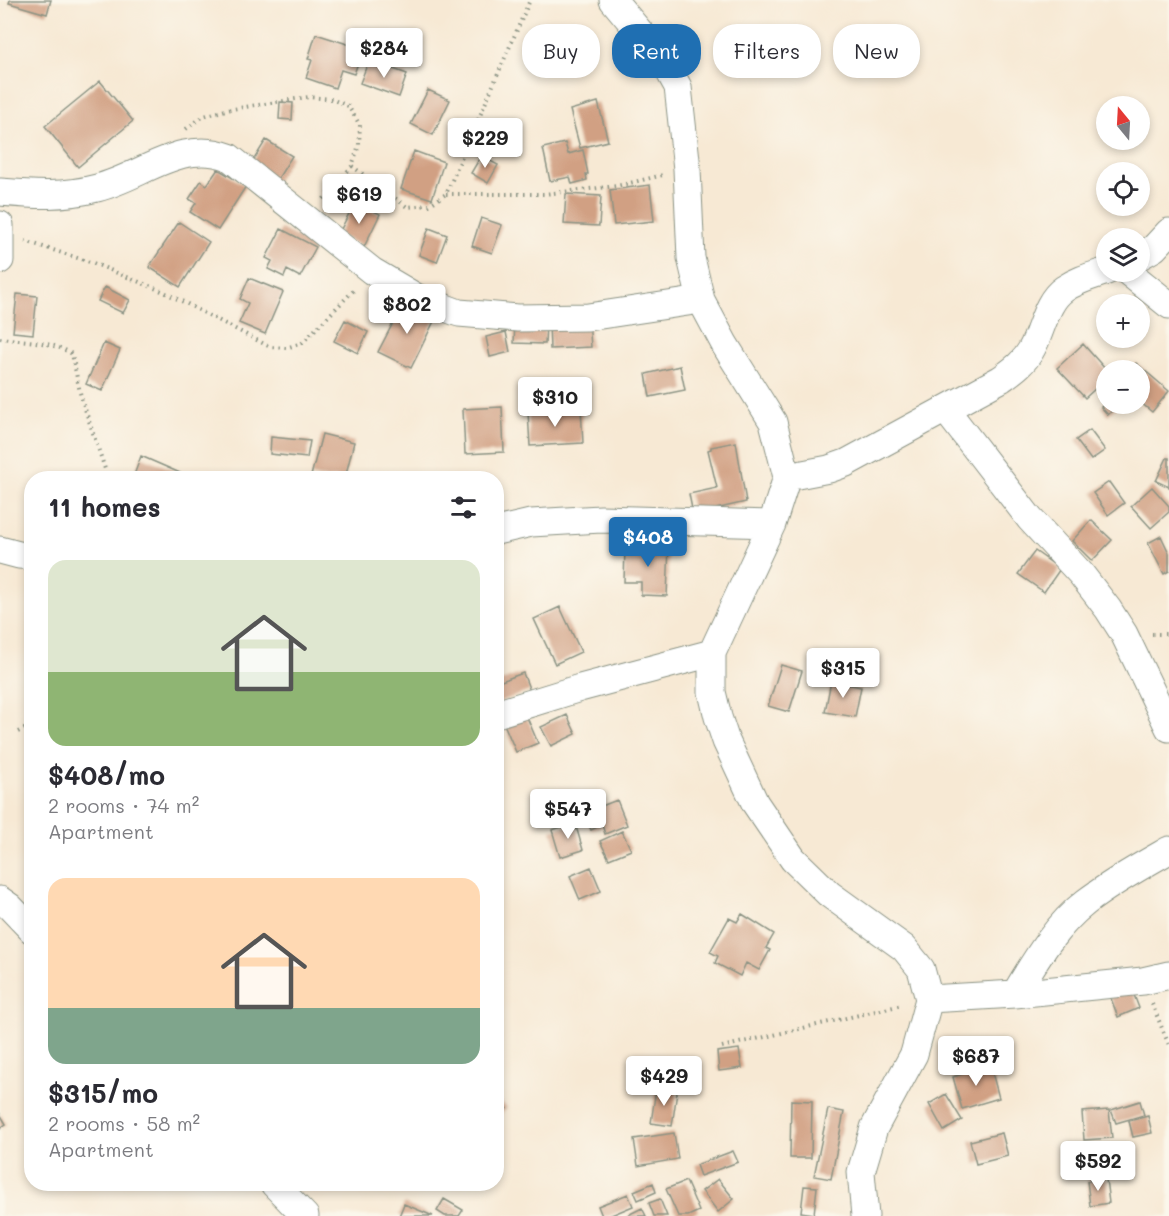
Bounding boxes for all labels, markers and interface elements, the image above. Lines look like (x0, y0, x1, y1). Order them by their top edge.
chip: Buy (522, 24, 600, 78)
chip: Rent (612, 24, 701, 78)
chip: Filters (713, 24, 821, 78)
chip: New (833, 24, 920, 78)
pin: $284 (348, 28, 420, 79)
text: $284 (360, 34, 408, 60)
north arrow (1096, 96, 1150, 150)
map controls (1096, 96, 1150, 414)
pin: $229 (449, 118, 521, 169)
text: $229 (462, 124, 508, 150)
button: locate (1096, 162, 1150, 216)
pin: $619 (323, 174, 395, 225)
text: $619 (336, 180, 382, 206)
button: layers (1096, 228, 1150, 282)
pin: $802 (371, 284, 443, 335)
text: $802 (383, 290, 431, 316)
button: + (1096, 294, 1150, 348)
button: − (1096, 360, 1150, 414)
pin: $310 (519, 377, 591, 428)
text: $310 (532, 383, 578, 409)
text: 11 homes (48, 490, 161, 524)
icon: filters (447, 491, 480, 524)
pin: $408 (612, 517, 684, 568)
text: $408 (623, 523, 673, 549)
icon: home (210, 599, 318, 707)
pin: $315 (807, 648, 879, 699)
text: $315 (821, 654, 865, 680)
text: $408/mo (48, 758, 165, 792)
pin: $547 (532, 789, 604, 840)
text: 2 rooms · 74 m² (48, 792, 199, 818)
text: $547 (544, 795, 592, 821)
text: Apartment (48, 818, 154, 844)
icon: home (210, 917, 318, 1025)
pin: $687 (940, 1036, 1012, 1087)
text: $687 (952, 1042, 1000, 1068)
pin: $429 (628, 1056, 700, 1107)
text: $429 (640, 1062, 688, 1088)
text: $315/mo (48, 1076, 158, 1110)
text: 2 rooms · 58 m² (48, 1110, 200, 1136)
text: Apartment (48, 1136, 154, 1162)
pin: $592 (1062, 1141, 1134, 1192)
text: $592 (1074, 1147, 1122, 1173)

